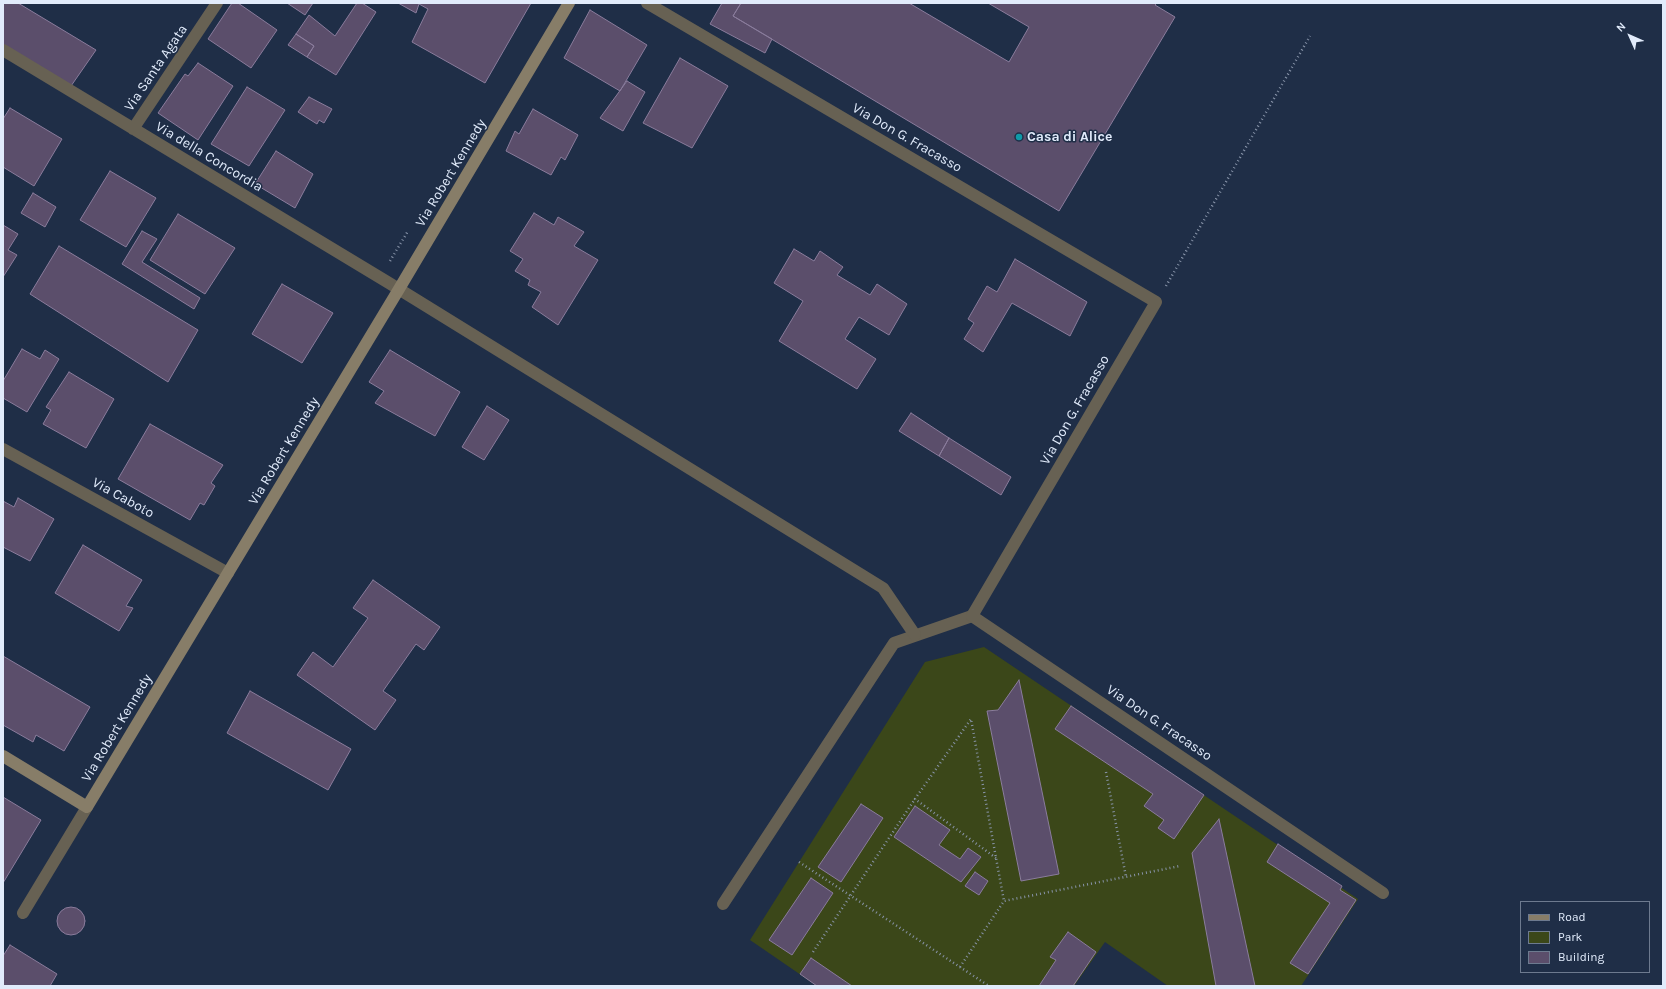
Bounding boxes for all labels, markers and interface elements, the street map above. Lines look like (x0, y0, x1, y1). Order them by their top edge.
north arrow (1610, 16, 1650, 56)
text: N (1614, 20, 1629, 35)
street label: Via Santa Agata (121, 22, 191, 114)
street label: Via Don G. Fracasso (849, 100, 965, 176)
street label: Via Robert Kennedy (412, 116, 490, 230)
street label: Via della Concordia (152, 118, 266, 196)
place label: Casa di Alice (1027, 129, 1112, 145)
marker: Casa di Alice (1014, 132, 1024, 142)
street label: Via Don G. Fracasso (1037, 352, 1113, 468)
street label: Via Robert Kennedy (245, 394, 323, 508)
street label: Via Caboto (89, 474, 157, 522)
street label: Via Robert Kennedy (78, 671, 156, 785)
street label: Via Don G. Fracasso (1103, 681, 1215, 765)
legend (1520, 901, 1650, 973)
text: Road (1558, 910, 1586, 924)
text: Park (1558, 930, 1582, 944)
text: Building (1558, 950, 1604, 964)

